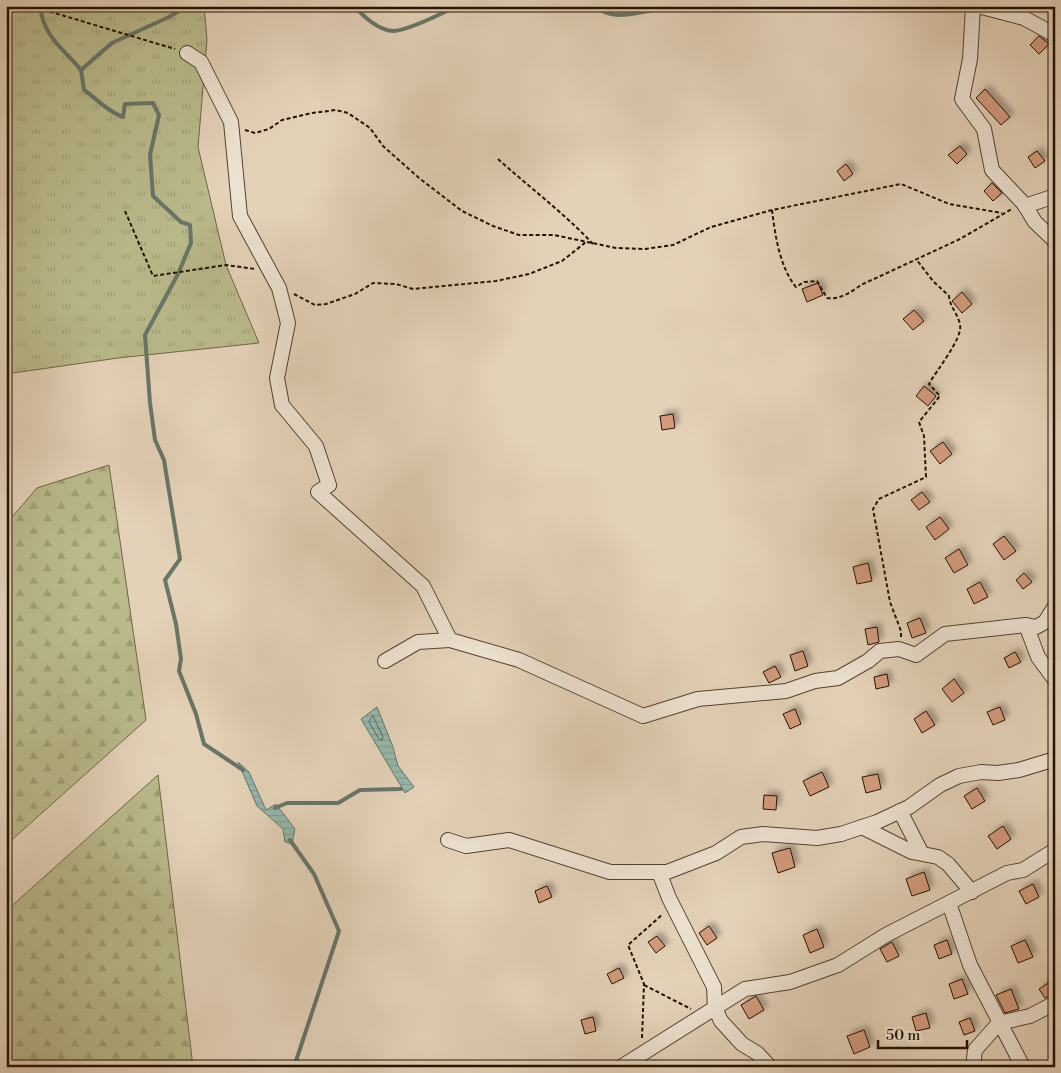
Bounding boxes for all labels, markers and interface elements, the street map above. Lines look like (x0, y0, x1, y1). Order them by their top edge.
scale bar (878, 1018, 967, 1050)
text: 50 m (886, 1026, 920, 1045)

